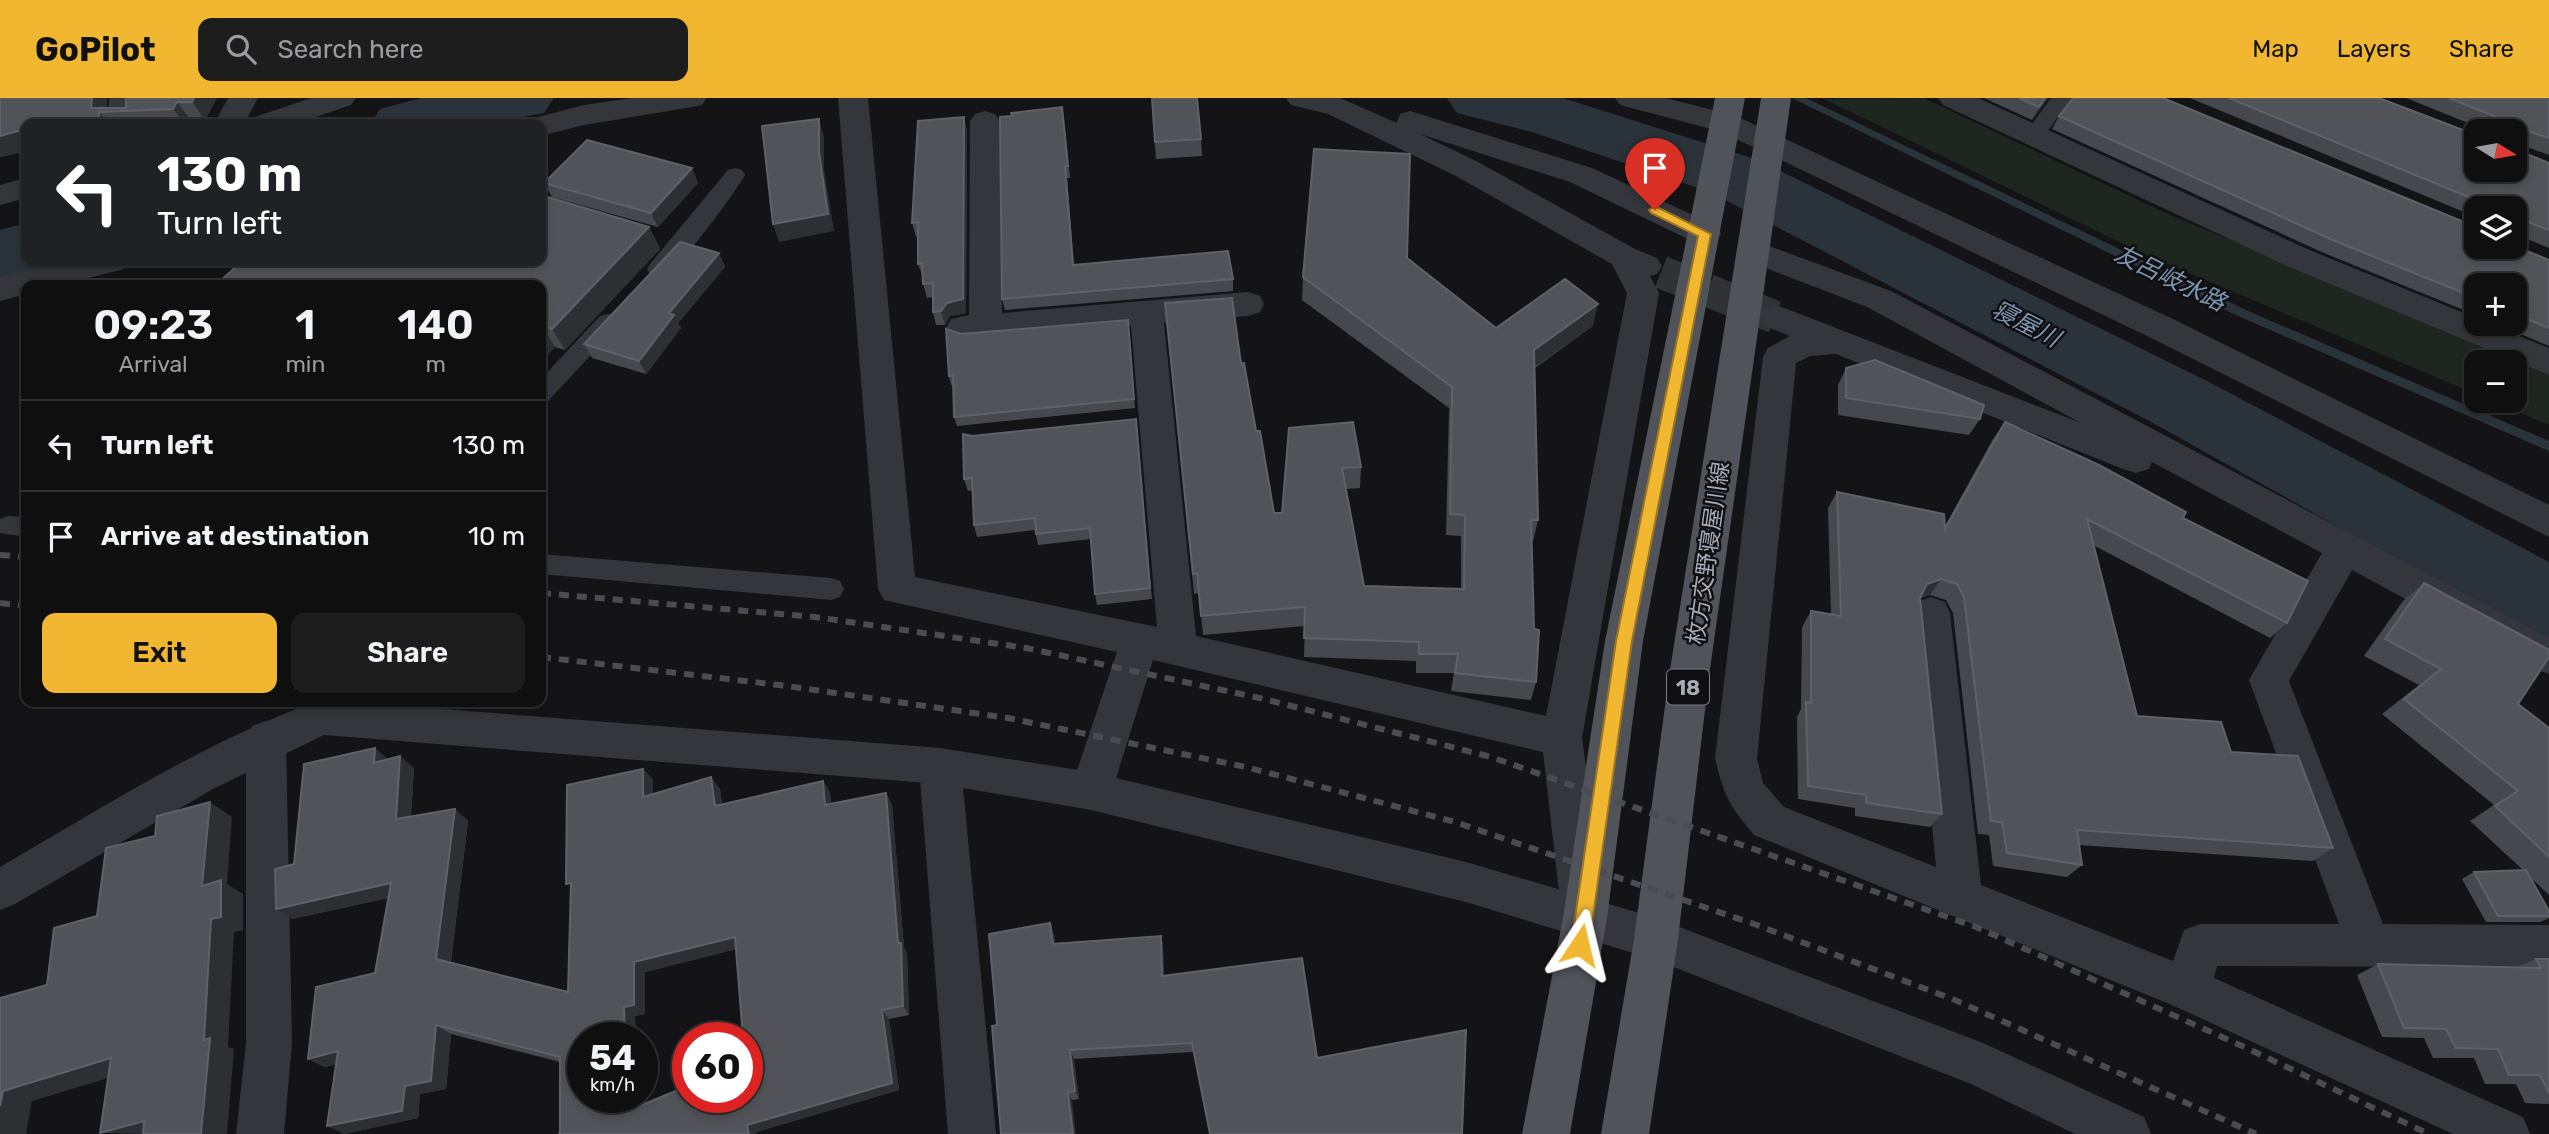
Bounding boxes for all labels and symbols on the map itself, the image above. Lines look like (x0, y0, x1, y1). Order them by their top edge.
north arrow (2464, 119, 2527, 182)
pin (1625, 138, 1685, 210)
water label: 友呂岐水路 (2110, 239, 2232, 318)
water label: 寝屋川 (1988, 295, 2067, 354)
street label: 枚方交野寝屋川線 (1681, 460, 1735, 646)
road number: 18 (1667, 670, 1709, 704)
position arrow (1543, 908, 1617, 982)
speed limit sign: 60 (672, 1022, 763, 1113)

